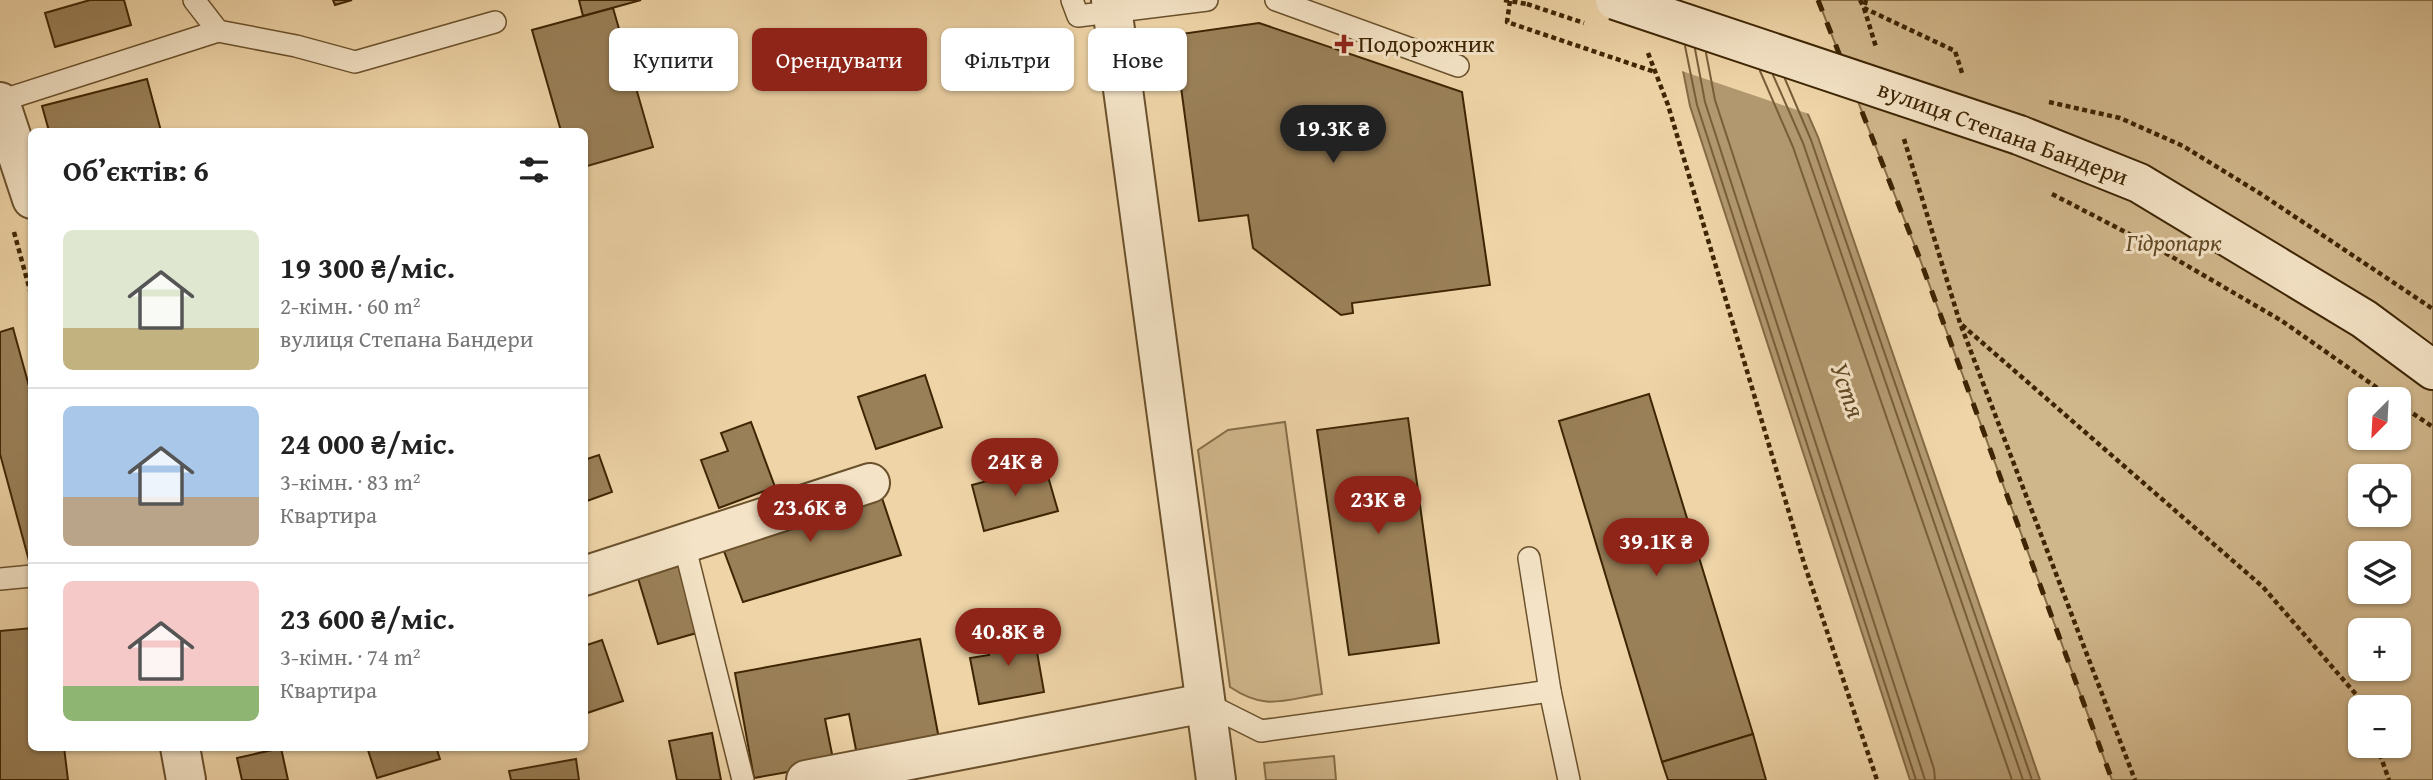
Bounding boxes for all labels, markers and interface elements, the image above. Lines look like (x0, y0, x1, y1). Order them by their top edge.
place label: Подорожник (1358, 26, 1495, 61)
chip: Купити (609, 28, 738, 91)
chip: Орендувати (752, 28, 927, 91)
chip: Фільтри (941, 28, 1074, 91)
chip: Нове (1088, 28, 1187, 91)
marker: Подорожник (1336, 36, 1352, 52)
street label: вулиця Степана Бандери (1873, 71, 2133, 194)
pin: 19.3K ₴ (1268, 106, 1398, 165)
text: 19.3K ₴ (1296, 111, 1370, 144)
text: Об’єктів: 6 (63, 148, 209, 192)
icon: filters (515, 151, 553, 189)
park label: Гідропарк (2125, 225, 2222, 260)
text: 19 300 ₴/міс. (280, 245, 455, 289)
icon: home (119, 258, 203, 342)
text: 2-кімн. · 60 m² (280, 289, 421, 322)
text: вулиця Степана Бандери (280, 322, 533, 355)
water label: Устя (1820, 357, 1877, 423)
north arrow (2348, 387, 2412, 450)
map controls (2348, 387, 2411, 758)
text: 24 000 ₴/міс. (280, 421, 455, 465)
icon: home (119, 434, 203, 518)
pin: 24K ₴ (966, 438, 1064, 498)
text: 24K ₴ (987, 444, 1043, 477)
button: locate (2348, 464, 2411, 527)
text: 3-кімн. · 83 m² (280, 465, 421, 498)
pin: 23K ₴ (1329, 476, 1427, 536)
text: 23K ₴ (1350, 482, 1406, 515)
pin: 23.6K ₴ (745, 484, 875, 544)
text: 23.6K ₴ (773, 490, 847, 523)
text: Квартира (280, 498, 377, 531)
pin: 39.1K ₴ (1591, 518, 1721, 578)
text: 39.1K ₴ (1619, 524, 1693, 557)
button: layers (2348, 541, 2411, 604)
text: 23 600 ₴/міс. (280, 596, 455, 640)
pin: 40.8K ₴ (943, 608, 1073, 668)
icon: home (119, 609, 203, 693)
text: 40.8K ₴ (971, 614, 1045, 647)
button: + (2348, 618, 2411, 681)
text: 3-кімн. · 74 m² (280, 640, 421, 673)
text: Квартира (280, 673, 377, 706)
button: − (2348, 695, 2411, 758)

